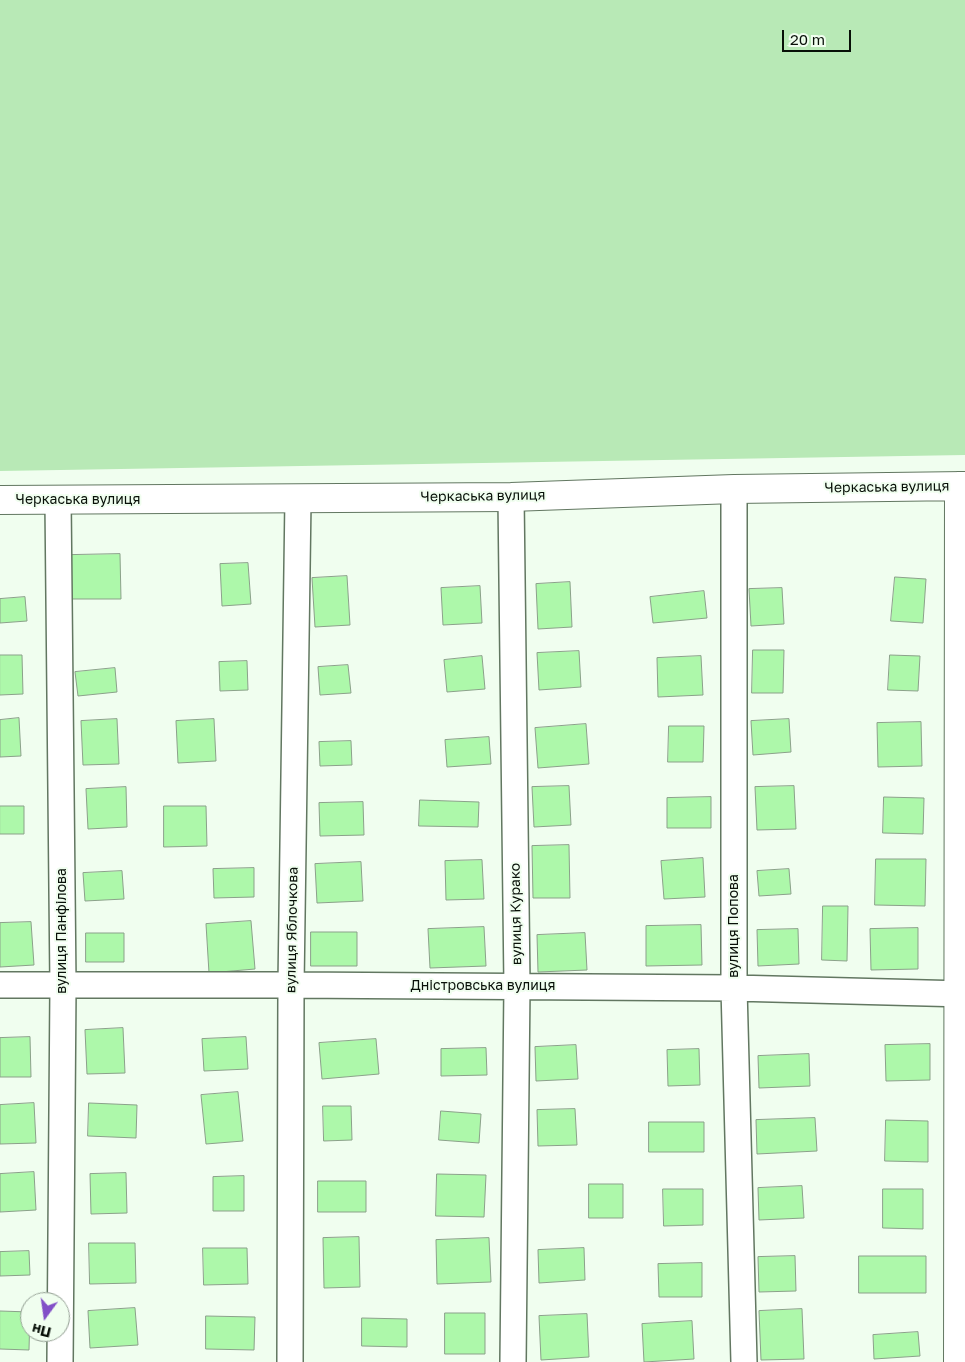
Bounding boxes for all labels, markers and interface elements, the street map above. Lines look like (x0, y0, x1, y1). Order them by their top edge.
scale bar (785, 20, 854, 52)
text: 20 m (790, 30, 825, 48)
street label: Черкаська вулиця (824, 478, 950, 496)
street label: Черкаська вулиця (420, 487, 546, 505)
street label: Черкаська вулиця (16, 492, 140, 508)
street label: вулиця Курако (507, 863, 525, 965)
street label: вулиця Яблочкова (282, 867, 302, 993)
street label: вулиця Панфілова (54, 868, 70, 994)
street label: вулиця Попова (726, 874, 742, 978)
street label: Дністровська вулиця (411, 978, 555, 994)
north arrow (20, 1292, 70, 1342)
text: Пн (30, 1321, 53, 1342)

